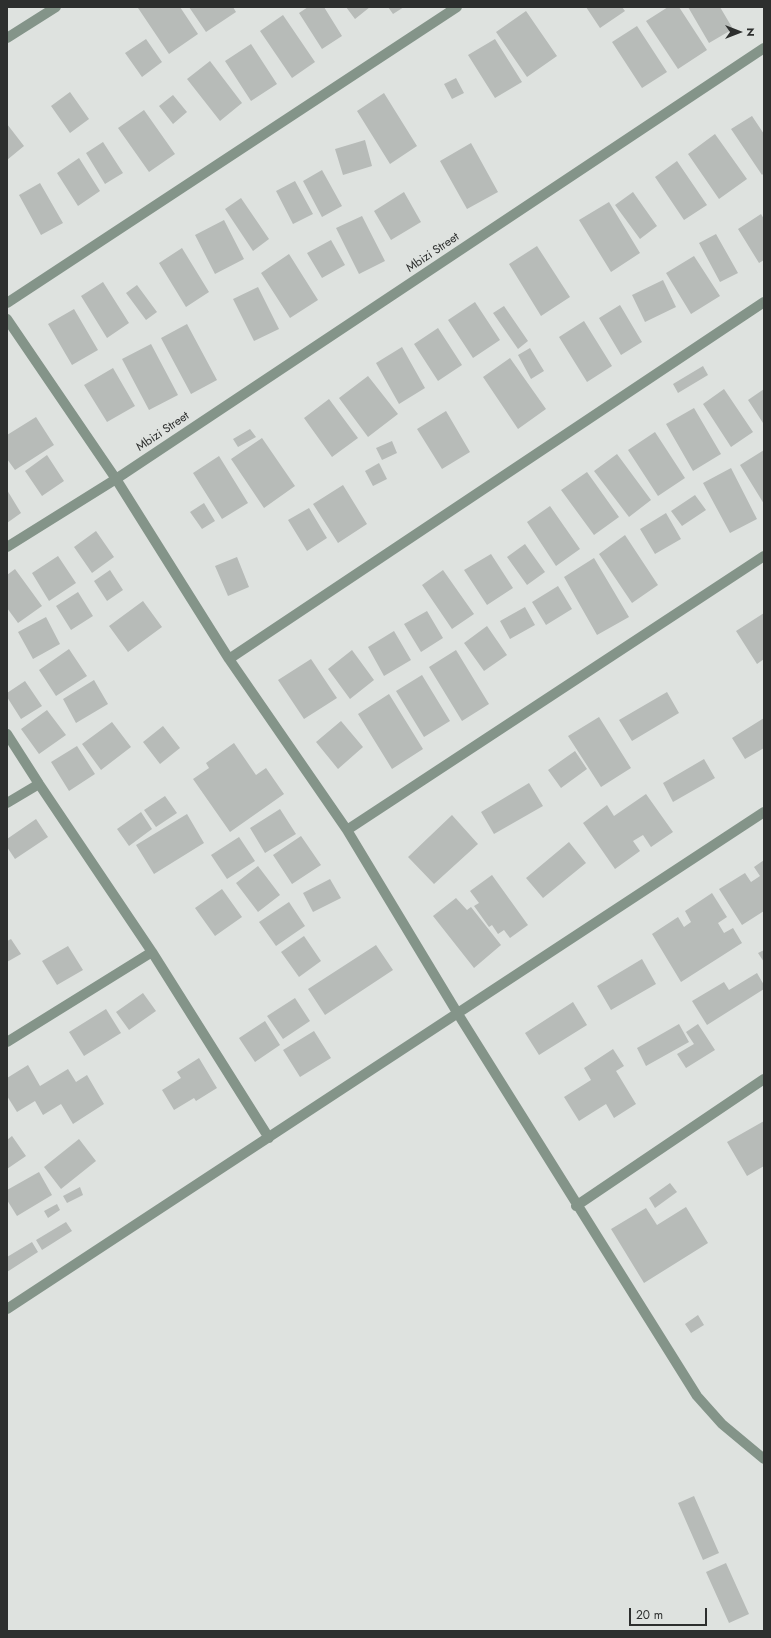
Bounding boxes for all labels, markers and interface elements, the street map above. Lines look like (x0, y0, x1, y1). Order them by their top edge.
north arrow (719, 12, 759, 52)
text: N (743, 28, 759, 36)
street label: Mbizi Street (404, 230, 462, 276)
street label: Mbizi Street (134, 409, 192, 455)
scale bar (631, 1600, 709, 1626)
text: 20 m (636, 1606, 663, 1624)

